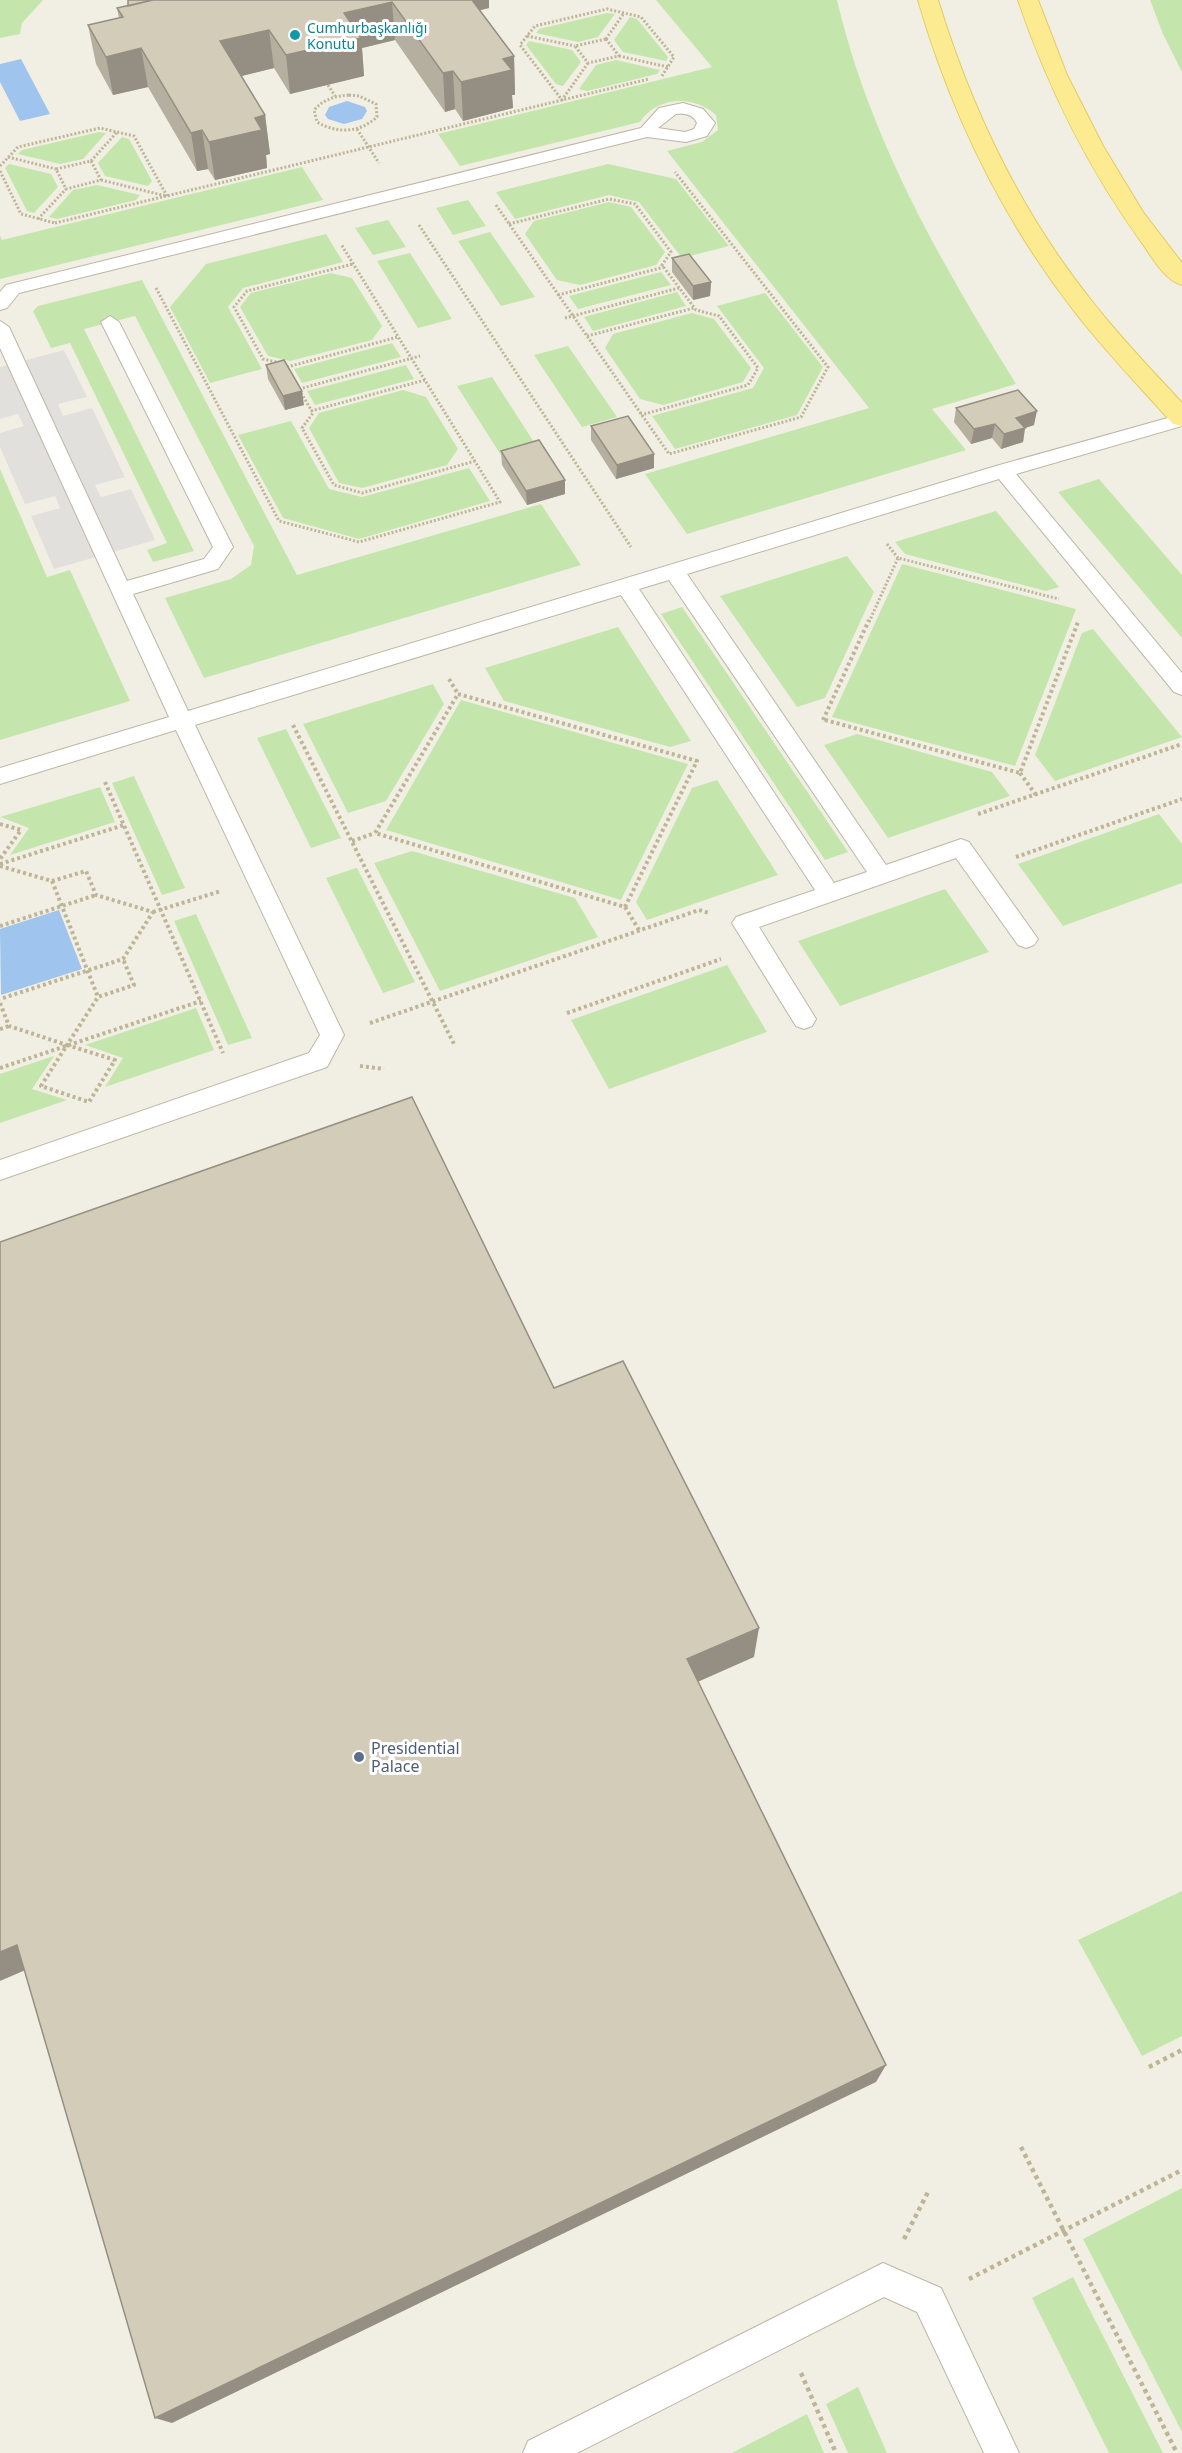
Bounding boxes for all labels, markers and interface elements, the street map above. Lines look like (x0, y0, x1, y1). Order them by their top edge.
place label: Cumhurbaşkanlığı Konutu (307, 18, 427, 53)
marker: Cumhurbaşkanlığı Konutu (288, 28, 302, 42)
place label: Presidential Palace (371, 1737, 460, 1777)
marker: Presidential Palace (352, 1750, 366, 1764)

